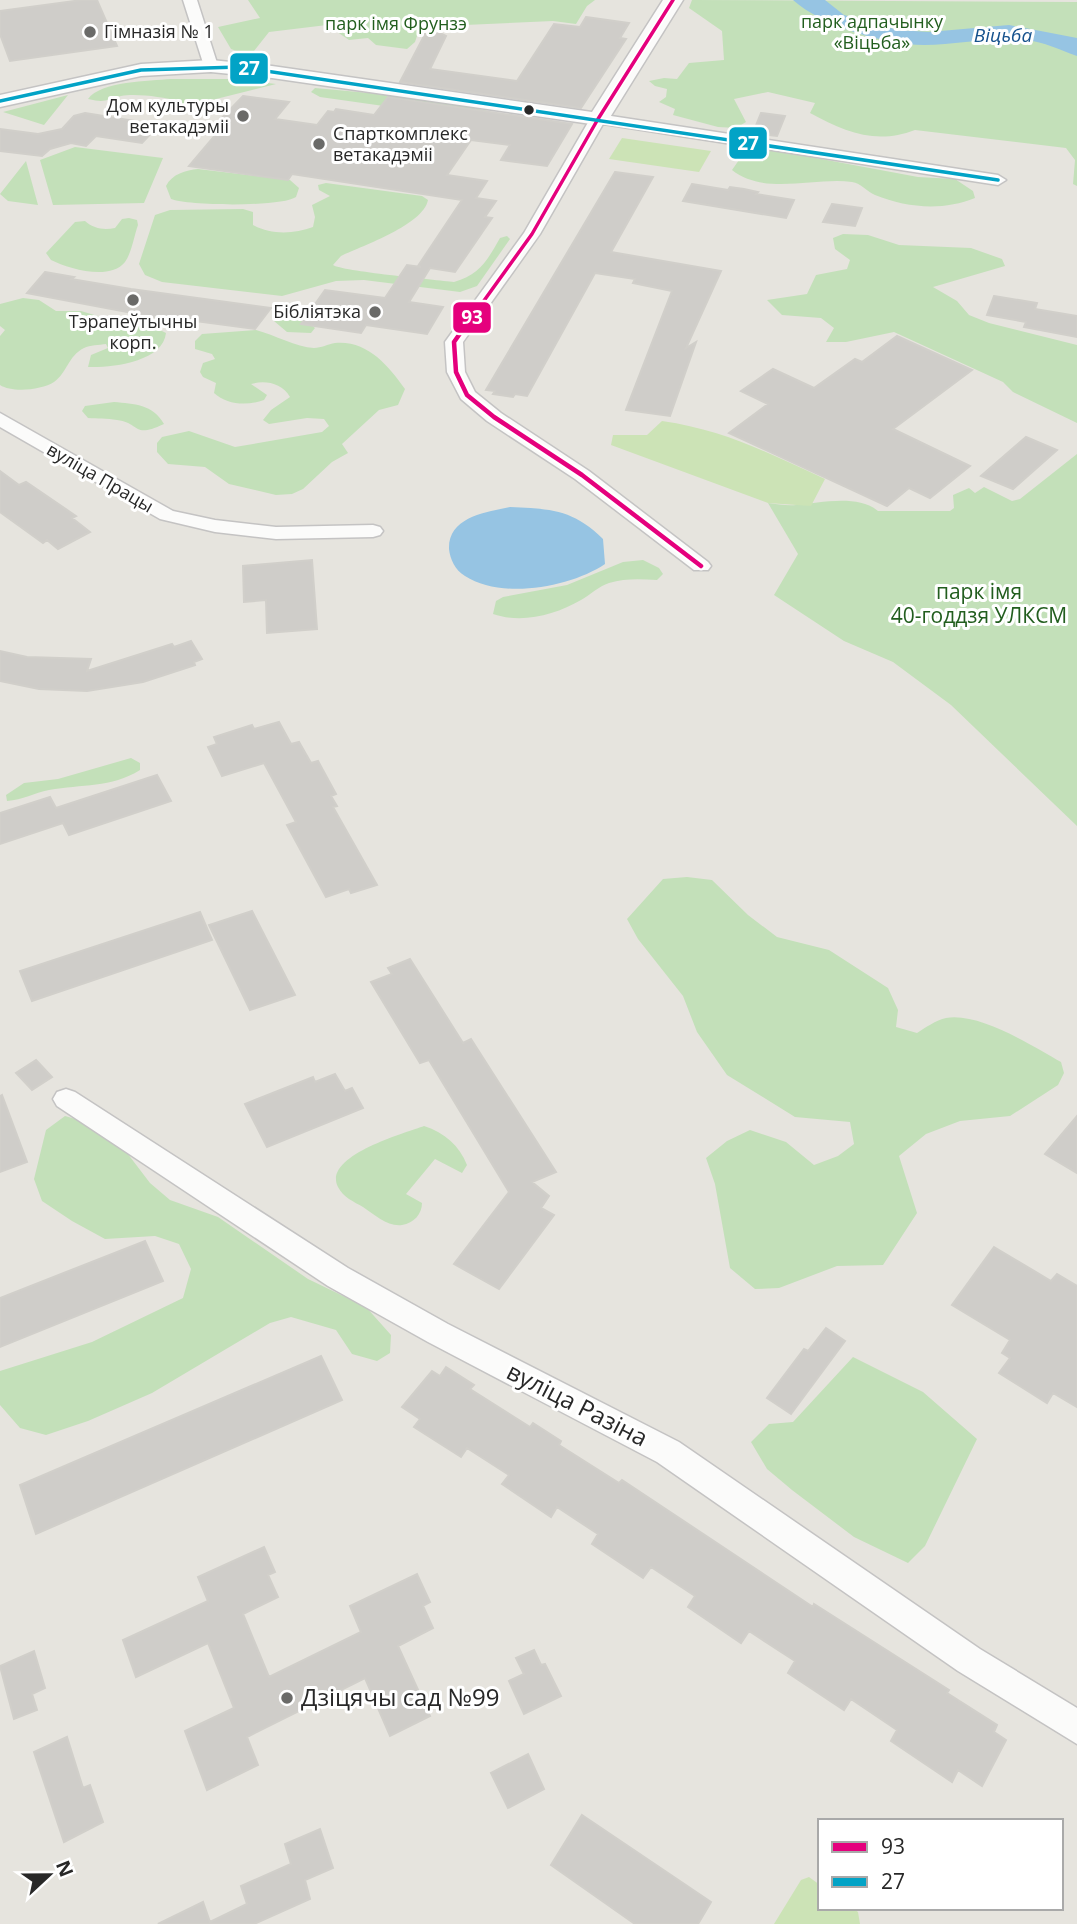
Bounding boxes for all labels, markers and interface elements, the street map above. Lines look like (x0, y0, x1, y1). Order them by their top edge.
park label: парк адпачынку «Віцьба» (801, 9, 944, 54)
park label: парк імя Фрунзэ (325, 11, 467, 35)
place label: Гімназія № 1 (104, 19, 214, 43)
water label: Віцьба (974, 22, 1032, 48)
marker: Гімназія № 1 (82, 24, 98, 40)
line badge: 27 (229, 52, 269, 85)
text: 27 (238, 55, 260, 81)
place label: Дом культуры ветакадэміі (106, 93, 229, 138)
unlabelled marker (522, 103, 536, 117)
marker: Дом культуры ветакадэміі (235, 108, 251, 124)
place label: Спарткомплекс ветакадэміі (333, 121, 468, 166)
line badge: 27 (728, 126, 768, 160)
text: 27 (737, 130, 759, 156)
marker: Спарткомплекс ветакадэміі (311, 136, 327, 152)
marker: Тэрапеўтычны корп. (125, 292, 141, 308)
place label: Бібліятэка (273, 299, 361, 323)
line badge: 93 (452, 301, 492, 334)
marker: Бібліятэка (367, 304, 383, 320)
text: 93 (461, 304, 483, 330)
place label: Тэрапеўтычны корп. (69, 309, 197, 354)
street label: вуліца Працы (43, 437, 158, 517)
park label: парк імя 40-годдзя УЛКСМ (891, 577, 1067, 629)
street label: вуліца Разіна (502, 1354, 654, 1453)
place label: Дзіцячы сад №99 (301, 1680, 499, 1713)
marker: Дзіцячы сад №99 (279, 1690, 295, 1706)
legend (818, 1819, 1063, 1910)
text: 93 (881, 1832, 905, 1860)
north arrow (14, 1840, 84, 1910)
text: N (50, 1857, 80, 1881)
text: 27 (881, 1867, 905, 1895)

